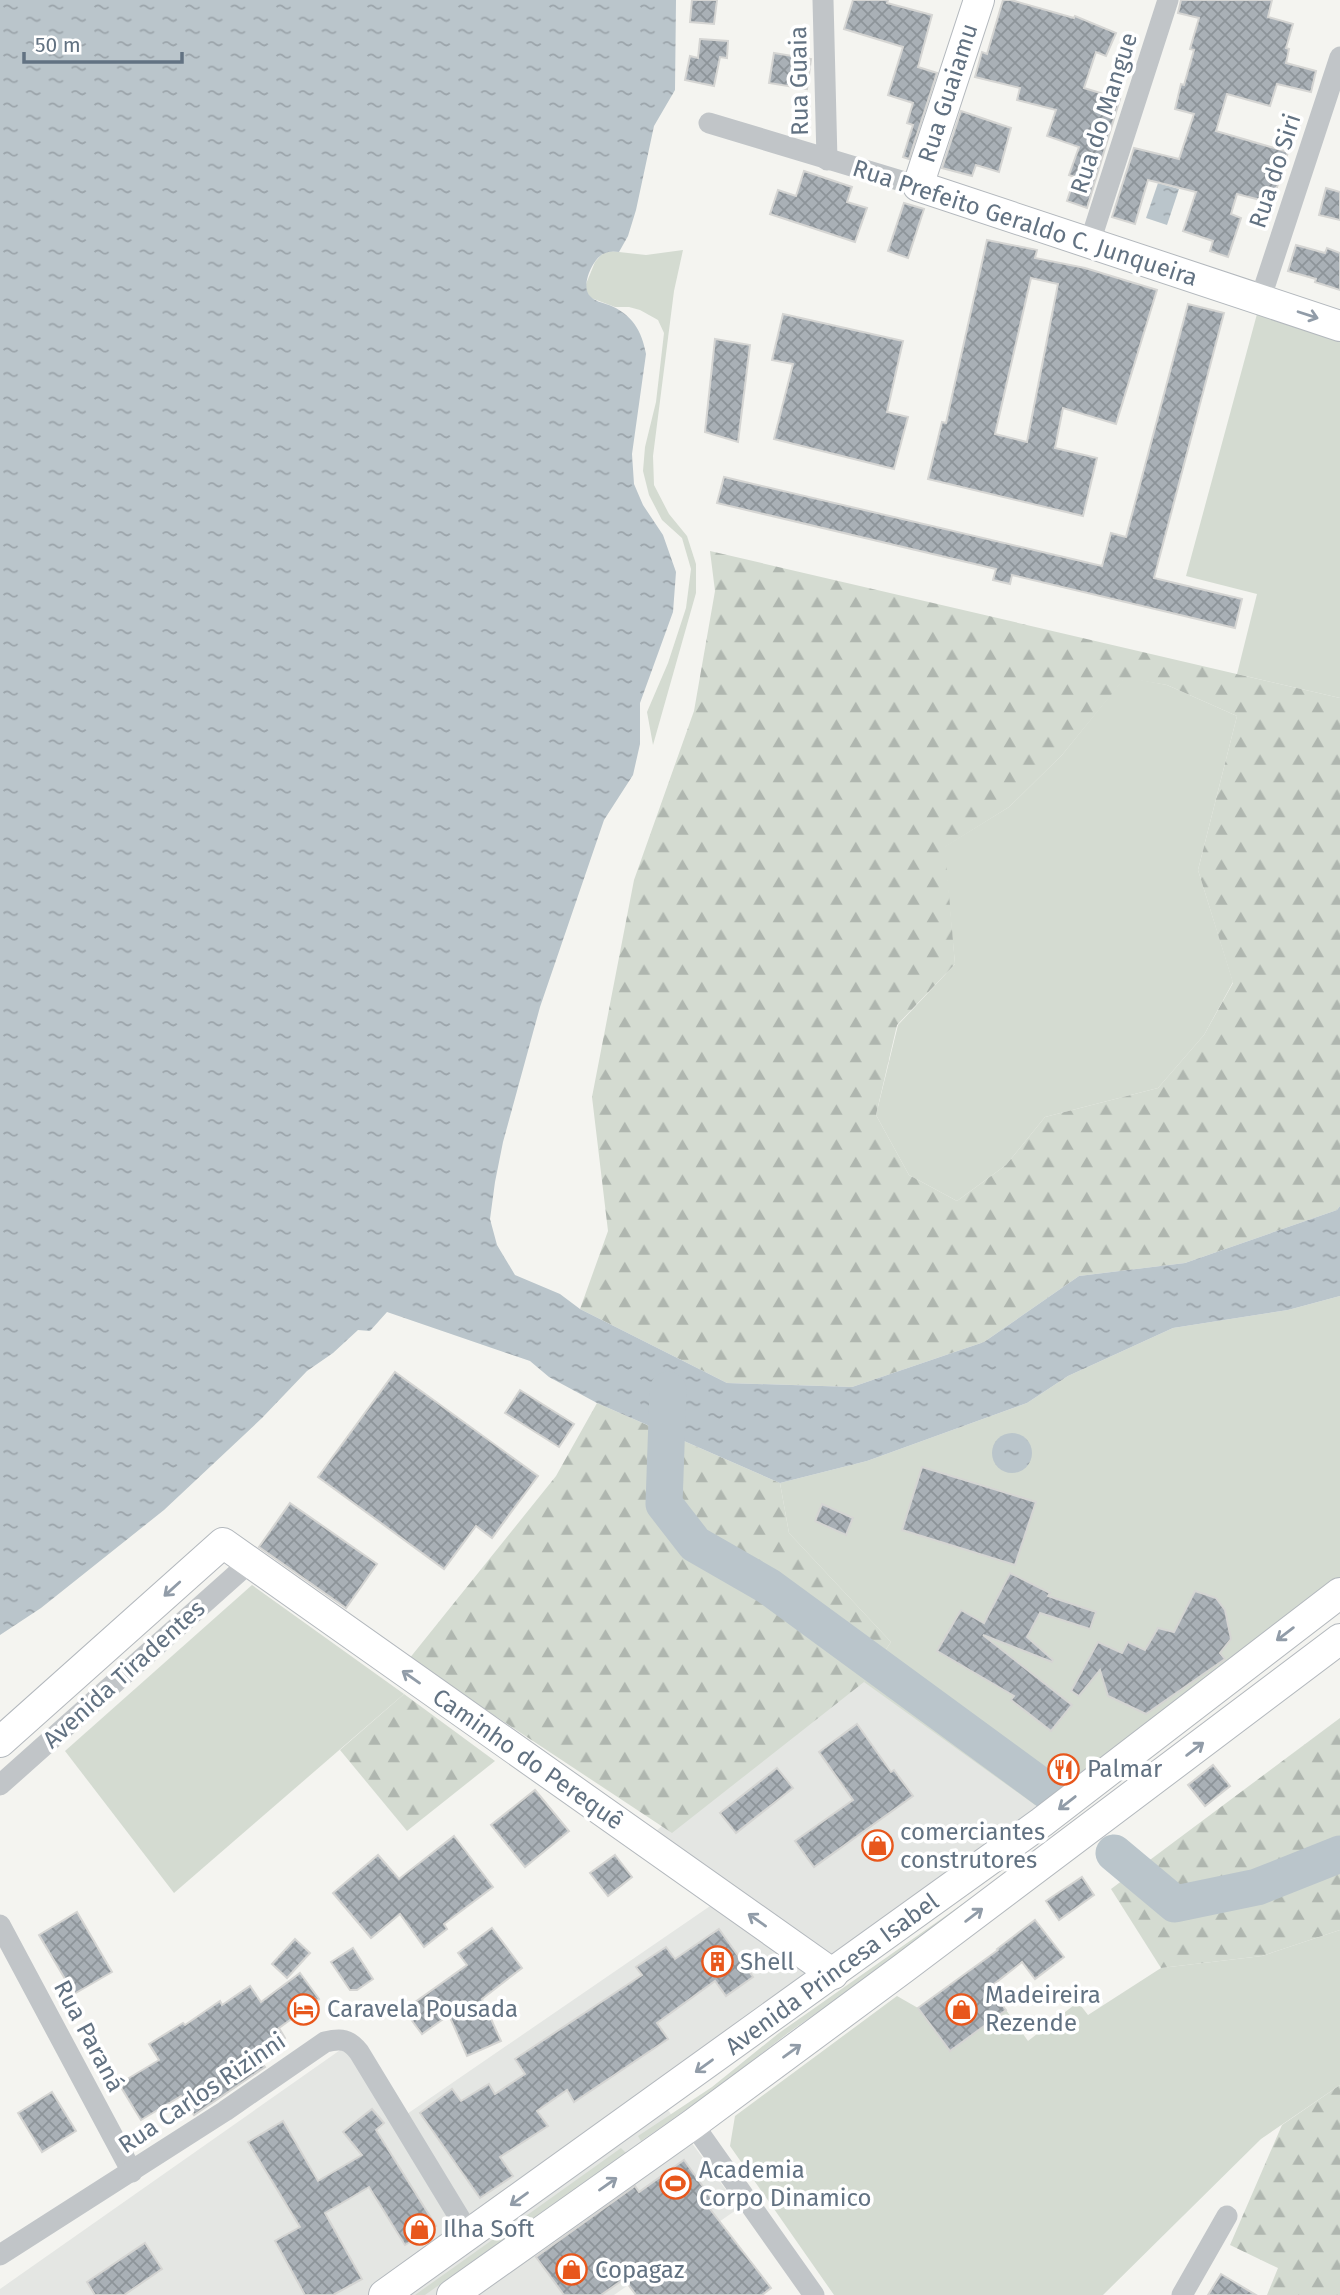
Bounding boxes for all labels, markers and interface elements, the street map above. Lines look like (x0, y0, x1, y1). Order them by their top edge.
street label: Rua Guaiamu (912, 20, 984, 166)
scale bar (24, 21, 182, 65)
street label: Rua Guaia (784, 26, 814, 136)
street label: Rua do Mangue (1065, 29, 1143, 197)
text: 50 m (35, 32, 81, 58)
street label: Rua do Siri (1243, 110, 1307, 232)
street label: Rua Prefeito Geraldo C. Junqueira (849, 154, 1201, 292)
one-way arrow (1297, 310, 1319, 323)
one-way arrow (163, 1581, 181, 1597)
street label: Avenida Tiradentes (37, 1594, 211, 1754)
one-way arrow (1276, 1626, 1295, 1641)
one-way arrow (402, 1669, 421, 1684)
street label: Caminho do Perequê (427, 1683, 629, 1835)
one-way arrow (1185, 1741, 1204, 1756)
restaurant icon: Palmar (1047, 1752, 1081, 1786)
place label: Palmar (1087, 1755, 1163, 1783)
one-way arrow (1058, 1795, 1076, 1810)
place label: comerciantes construtores (900, 1818, 1045, 1874)
shop icon: comerciantes construtores (860, 1829, 894, 1863)
street label: Avenida Princesa Isabel (720, 1887, 944, 2061)
one-way arrow (965, 1908, 983, 1923)
one-way arrow (748, 1913, 767, 1927)
building icon: Shell (700, 1945, 734, 1979)
place label: Shell (740, 1948, 794, 1976)
street label: Rua Paraná (48, 1975, 130, 2097)
place label: Madeireira Rezende (985, 1981, 1101, 2037)
hotel icon: Caravela Pousada (287, 1992, 321, 2026)
shop icon: Madeireira Rezende (945, 1992, 979, 2026)
place label: Caravela Pousada (327, 1995, 518, 2023)
street label: Rua Carlos Rizinni (113, 2027, 291, 2159)
one-way arrow (782, 2044, 801, 2058)
one-way arrow (695, 2059, 714, 2073)
place label: Academia Corpo Dinamico (699, 2156, 872, 2212)
sports icon: Academia Corpo Dinamico (659, 2167, 693, 2201)
one-way arrow (598, 2177, 617, 2191)
one-way arrow (510, 2192, 529, 2206)
shop icon: Ilha Soft (403, 2212, 437, 2246)
place label: Ilha Soft (443, 2215, 535, 2243)
shop icon: Copagaz (555, 2253, 589, 2287)
place label: Copagaz (595, 2256, 684, 2284)

